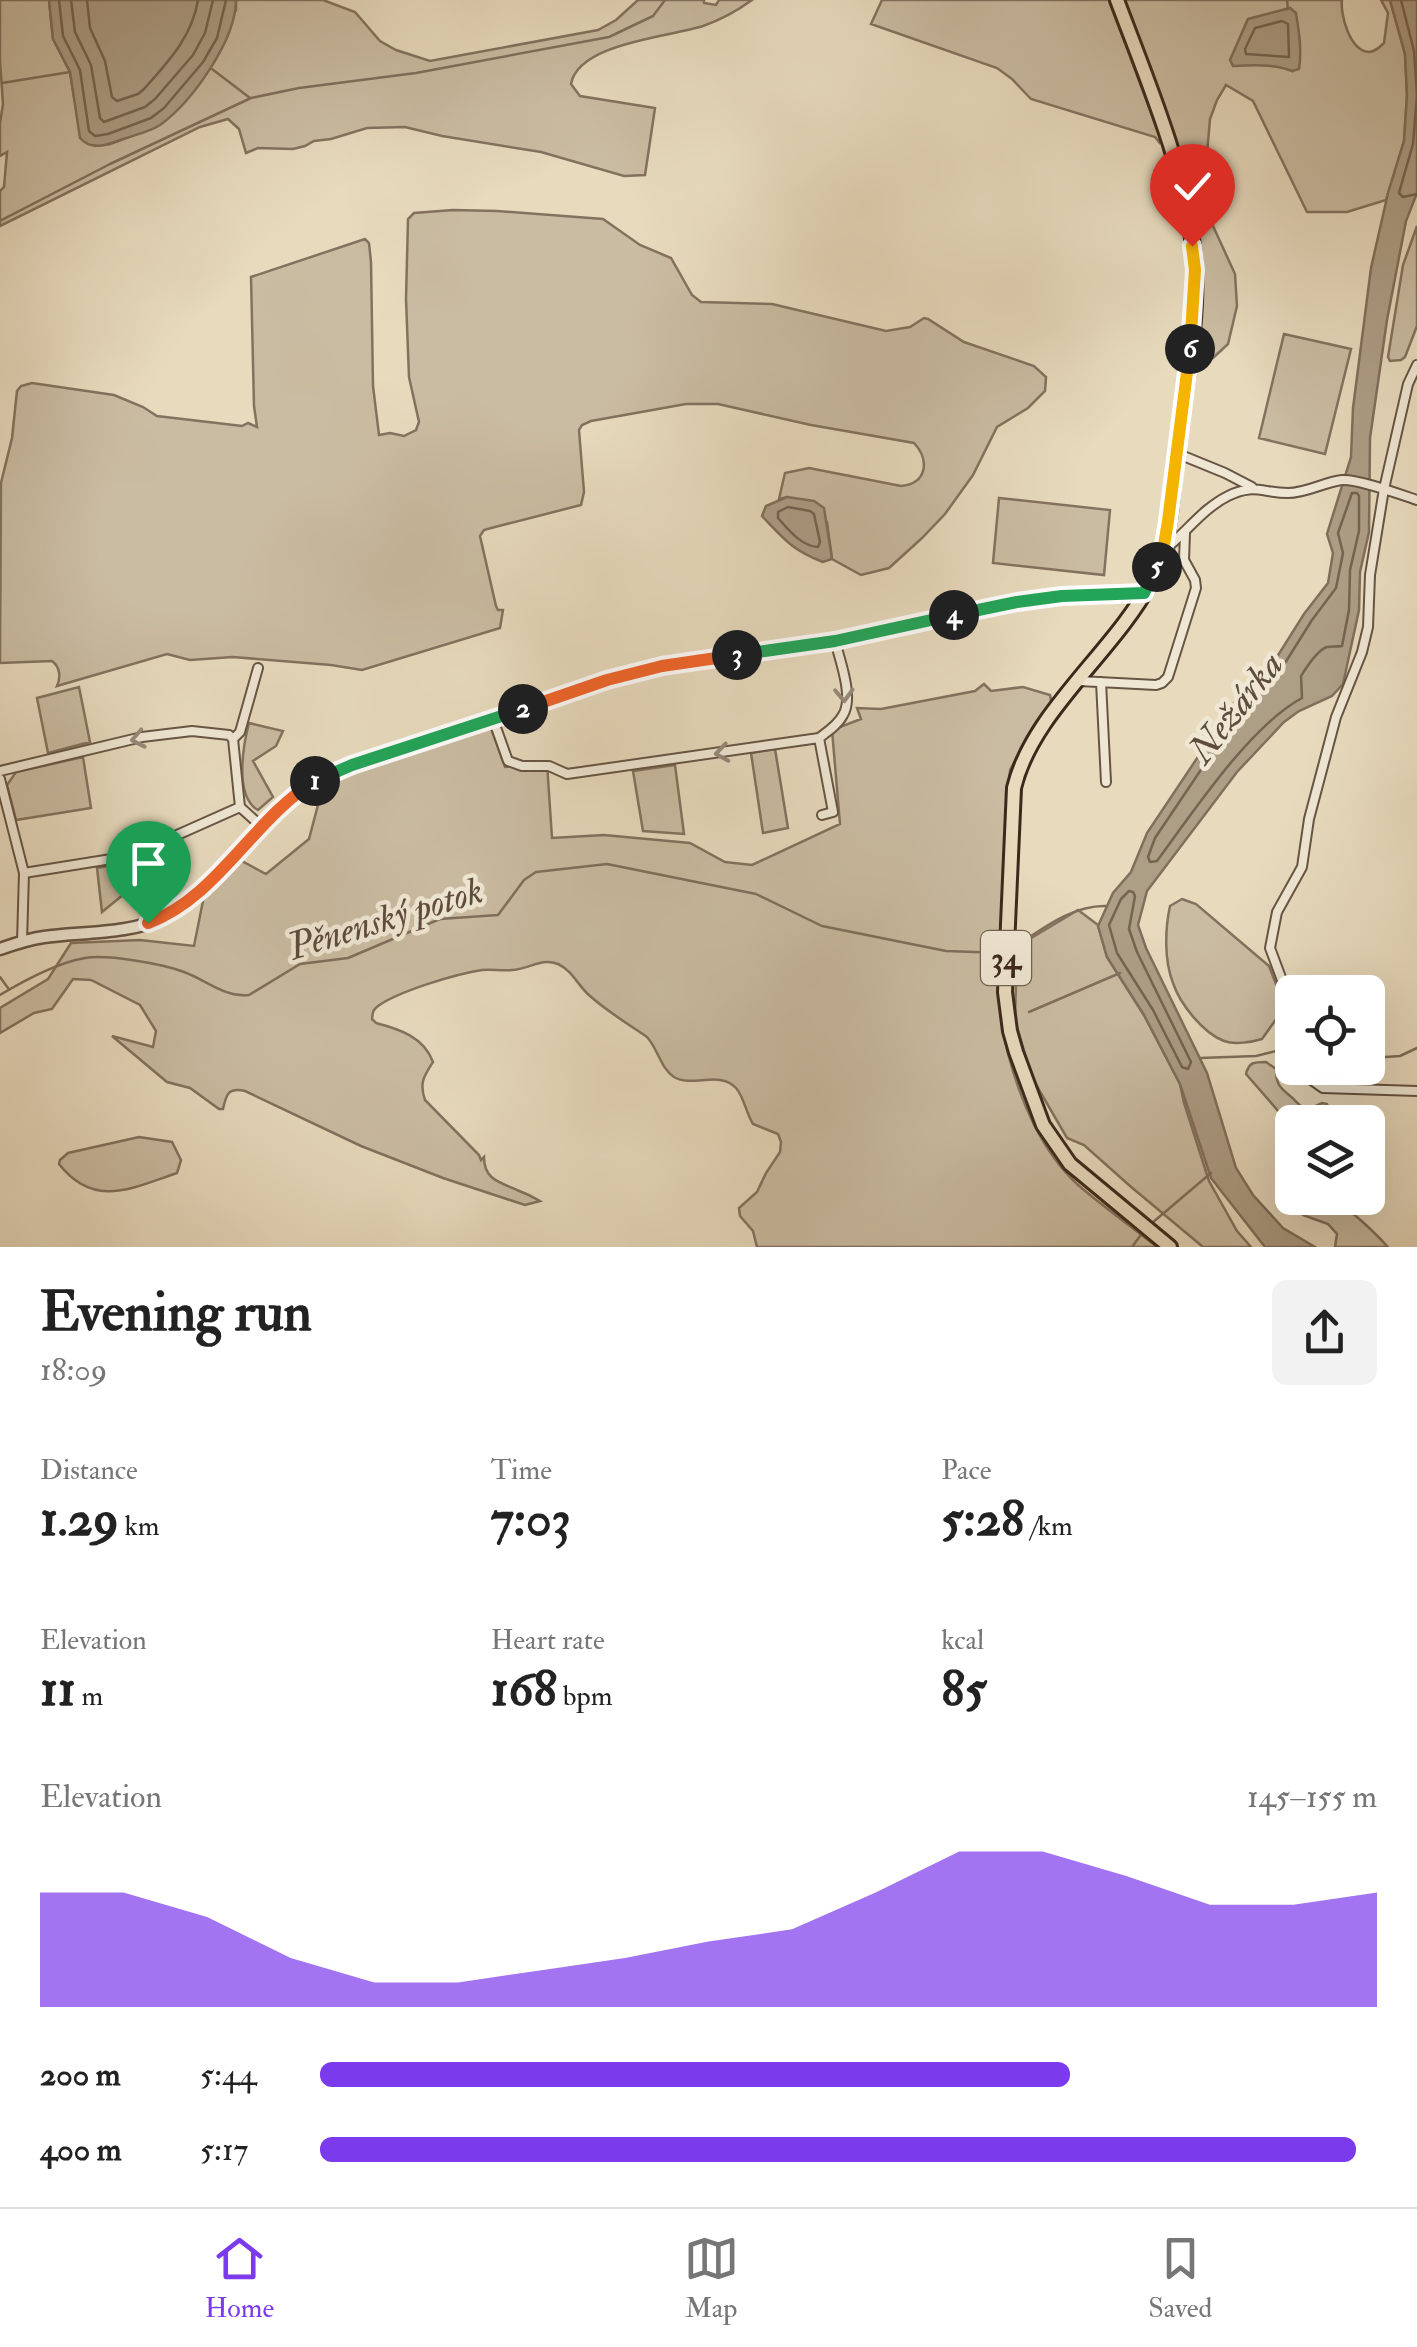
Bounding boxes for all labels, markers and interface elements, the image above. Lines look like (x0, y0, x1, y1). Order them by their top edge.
pin (1150, 144, 1235, 247)
icon: check (1165, 159, 1220, 214)
pin: 6 (1165, 324, 1215, 374)
text: 6 (1183, 331, 1197, 366)
pin: 5 (1132, 542, 1182, 592)
text: 5 (1151, 549, 1163, 584)
pin: 4 (929, 590, 979, 640)
text: 4 (946, 597, 962, 632)
pin: 3 (712, 630, 762, 680)
text: 3 (732, 637, 742, 672)
water label: Nežárka (1176, 642, 1294, 775)
pin: 2 (498, 684, 548, 734)
one-way arrow (834, 688, 855, 703)
text: 2 (516, 691, 530, 726)
one-way arrow (129, 727, 146, 748)
one-way arrow (714, 741, 730, 762)
pin: 1 (290, 756, 340, 806)
text: 1 (310, 763, 320, 798)
pin (106, 821, 191, 924)
icon: arrive (121, 836, 176, 891)
water label: Pěnenský potok (281, 867, 489, 972)
road number: 34 (981, 931, 1031, 985)
map controls (1275, 975, 1385, 1215)
button: locate (1275, 975, 1385, 1085)
button: layers (1275, 1105, 1385, 1215)
text: Evening run (40, 1278, 312, 1347)
button: share (1272, 1280, 1377, 1385)
text: 18:09 (40, 1350, 107, 1390)
text: Distance (40, 1453, 138, 1488)
text: Time (491, 1453, 552, 1488)
text: Pace (941, 1453, 992, 1488)
text: 1.29 (40, 1488, 119, 1551)
text: 7:03 (491, 1488, 571, 1551)
text: 5:28 (941, 1488, 1024, 1551)
text: km (119, 1509, 159, 1544)
text: /km (1024, 1509, 1073, 1544)
text: Elevation (40, 1623, 147, 1658)
text: Heart rate (491, 1623, 605, 1658)
text: kcal (941, 1623, 984, 1658)
text: 11 (40, 1658, 76, 1721)
text: 168 (491, 1658, 557, 1721)
text: 85 (941, 1658, 987, 1721)
text: m (76, 1679, 103, 1714)
text: bpm (557, 1679, 612, 1714)
text: Elevation (40, 1777, 162, 1817)
text: 145–155 m (1247, 1777, 1377, 1817)
text: 200 m (40, 2055, 121, 2095)
text: 5:44 (200, 2055, 256, 2095)
text: 400 m (40, 2130, 122, 2170)
text: 5:17 (200, 2130, 248, 2170)
tab: Home (205, 2231, 274, 2326)
tab: Map (684, 2231, 739, 2326)
tab: Saved (1148, 2231, 1212, 2326)

